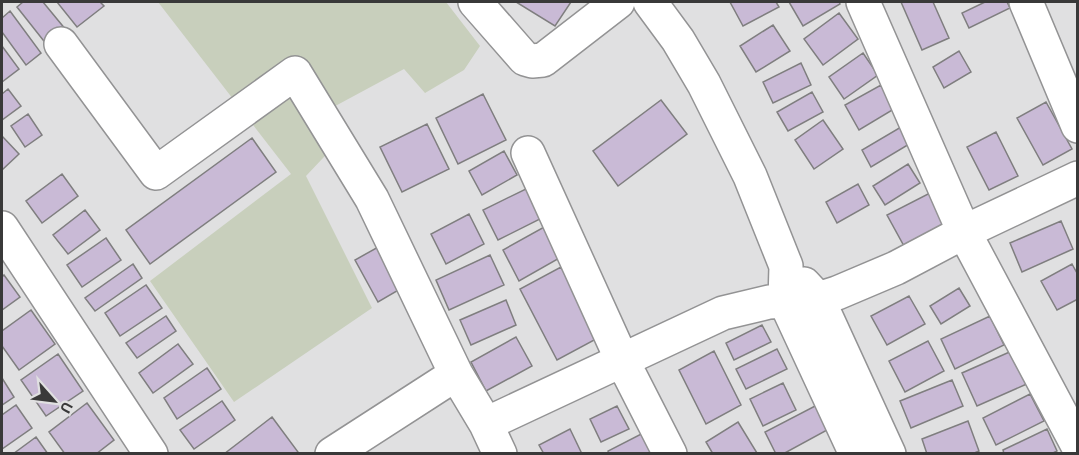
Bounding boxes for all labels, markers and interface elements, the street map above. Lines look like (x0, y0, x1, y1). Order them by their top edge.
north arrow (24, 371, 84, 431)
text: U (57, 399, 76, 416)

